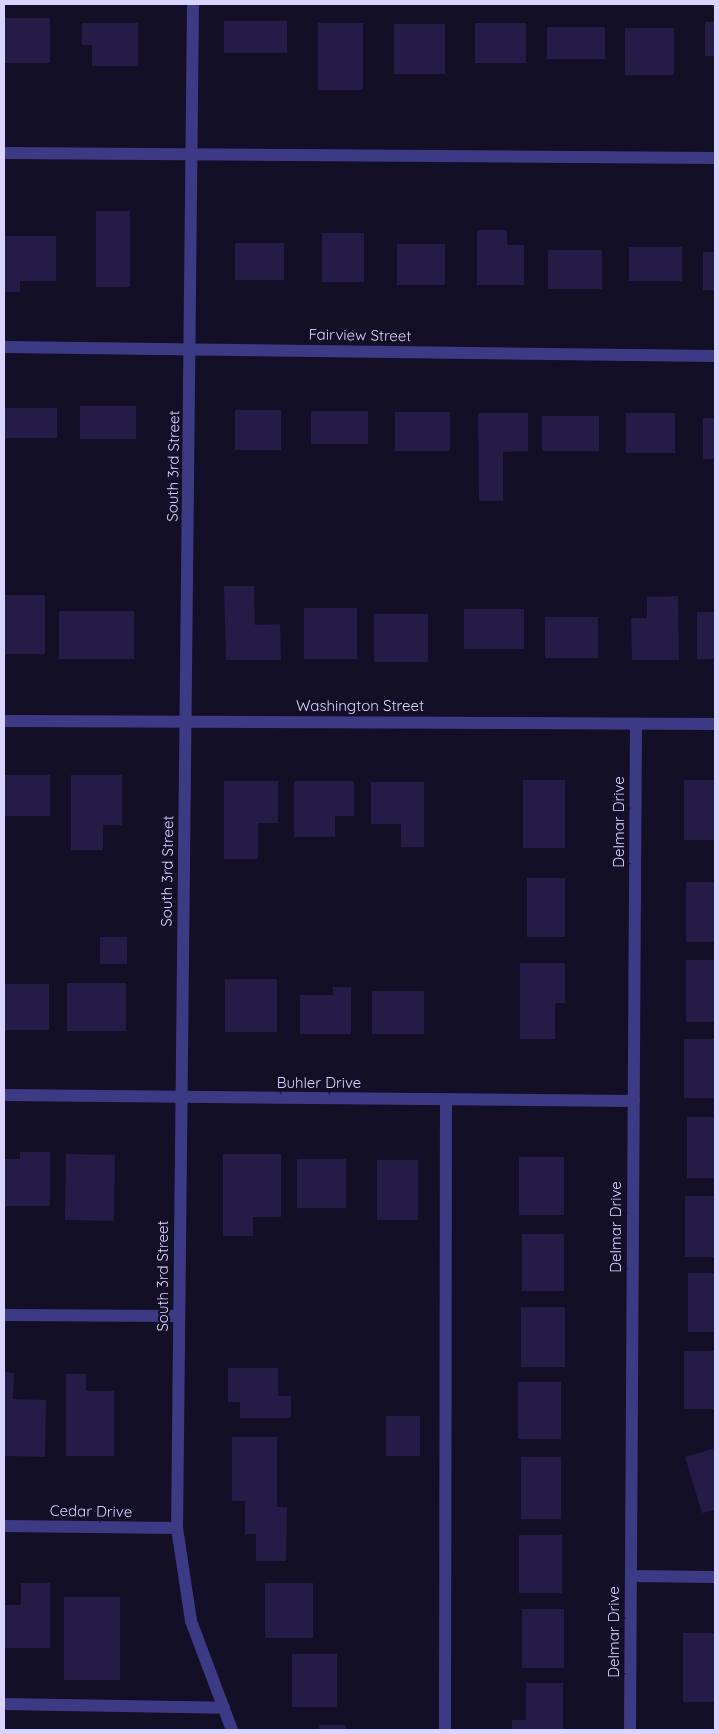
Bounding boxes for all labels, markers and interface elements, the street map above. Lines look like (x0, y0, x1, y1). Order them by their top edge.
street label: Fairview Street (308, 325, 412, 345)
street label: South 3rd Street (163, 410, 183, 522)
street label: Washington Street (296, 697, 424, 715)
street label: Delmar Drive (610, 776, 628, 868)
street label: South 3rd Street (157, 815, 177, 927)
street label: Buhler Drive (277, 1074, 361, 1092)
street label: Delmar Drive (607, 1181, 625, 1273)
street label: South 3rd Street (154, 1220, 172, 1332)
street label: Cedar Drive (50, 1501, 132, 1521)
street label: Delmar Drive (605, 1586, 623, 1678)

